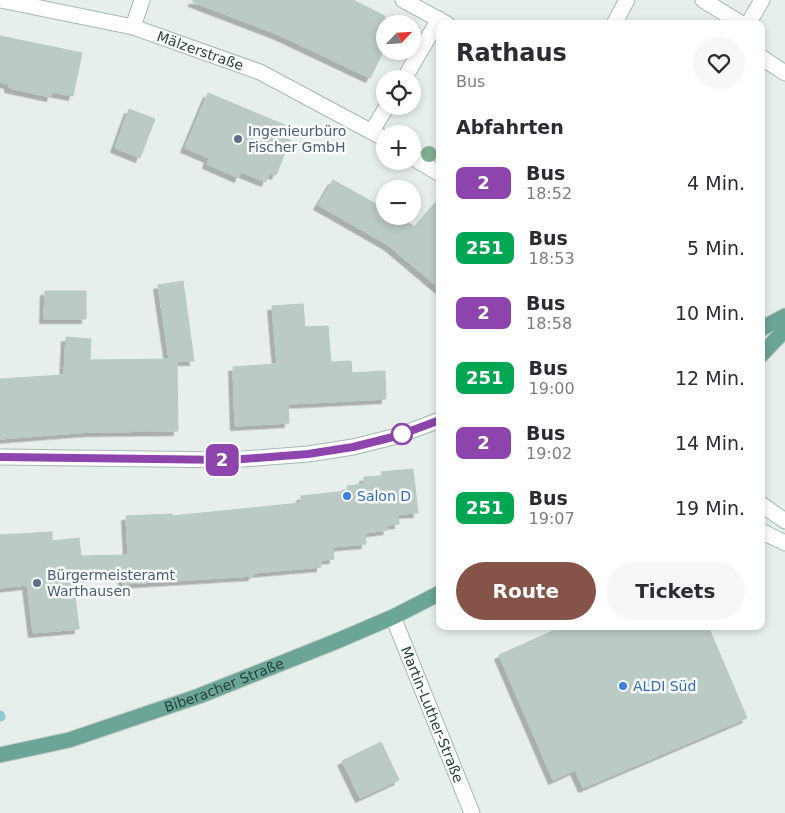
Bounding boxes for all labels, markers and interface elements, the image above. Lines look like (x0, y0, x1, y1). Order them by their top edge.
north arrow (376, 15, 421, 60)
map controls (376, 15, 421, 225)
street label: Mälzerstraße (155, 28, 246, 74)
button: heart (693, 37, 745, 89)
text: Rathaus (456, 39, 567, 67)
button: locate (376, 70, 421, 115)
text: Bus (456, 72, 485, 91)
text: Abfahrten (456, 116, 564, 138)
place label: Ingenieurbüro Fischer GmbH (248, 123, 346, 155)
button: + (376, 125, 421, 170)
marker: Ingenieurbüro Fischer GmbH (232, 133, 244, 145)
text: Bus (526, 162, 565, 184)
text: 2 (477, 172, 490, 193)
text: 4 Min. (687, 172, 745, 194)
button: − (376, 180, 421, 225)
text: 18:52 (526, 184, 572, 203)
text: Bus (529, 227, 568, 249)
text: 251 (466, 237, 504, 258)
text: 5 Min. (687, 237, 745, 259)
text: 18:53 (529, 249, 575, 268)
text: Bus (526, 292, 565, 314)
text: 2 (477, 302, 490, 323)
text: 10 Min. (675, 302, 745, 324)
text: 18:58 (526, 314, 572, 333)
text: Bus (529, 357, 568, 379)
text: 251 (466, 367, 504, 388)
text: 12 Min. (675, 367, 745, 389)
text: 19:00 (529, 379, 575, 398)
text: Bus (526, 422, 565, 444)
unlabelled marker (391, 423, 413, 445)
text: 2 (477, 432, 490, 453)
text: 14 Min. (675, 432, 745, 454)
line badge: 2 (206, 444, 238, 476)
text: 19:02 (526, 444, 572, 463)
text: 2 (216, 449, 228, 470)
text: Bus (529, 487, 568, 509)
place label: Salon D (357, 488, 411, 504)
marker: Salon D (341, 490, 353, 502)
text: 251 (466, 497, 504, 518)
text: 19 Min. (675, 497, 745, 519)
text: 19:07 (529, 509, 575, 528)
button: Route (456, 562, 596, 620)
button: Tickets (606, 562, 745, 620)
place label: Bürgermeisteramt Warthausen (47, 567, 176, 599)
marker: Bürgermeisteramt Warthausen (31, 577, 43, 589)
street label: Martin-Luther-Straße (398, 644, 467, 785)
street label: Biberacher Straße (162, 655, 286, 715)
place label: ALDI Süd (633, 678, 696, 694)
marker: ALDI Süd (617, 680, 629, 692)

